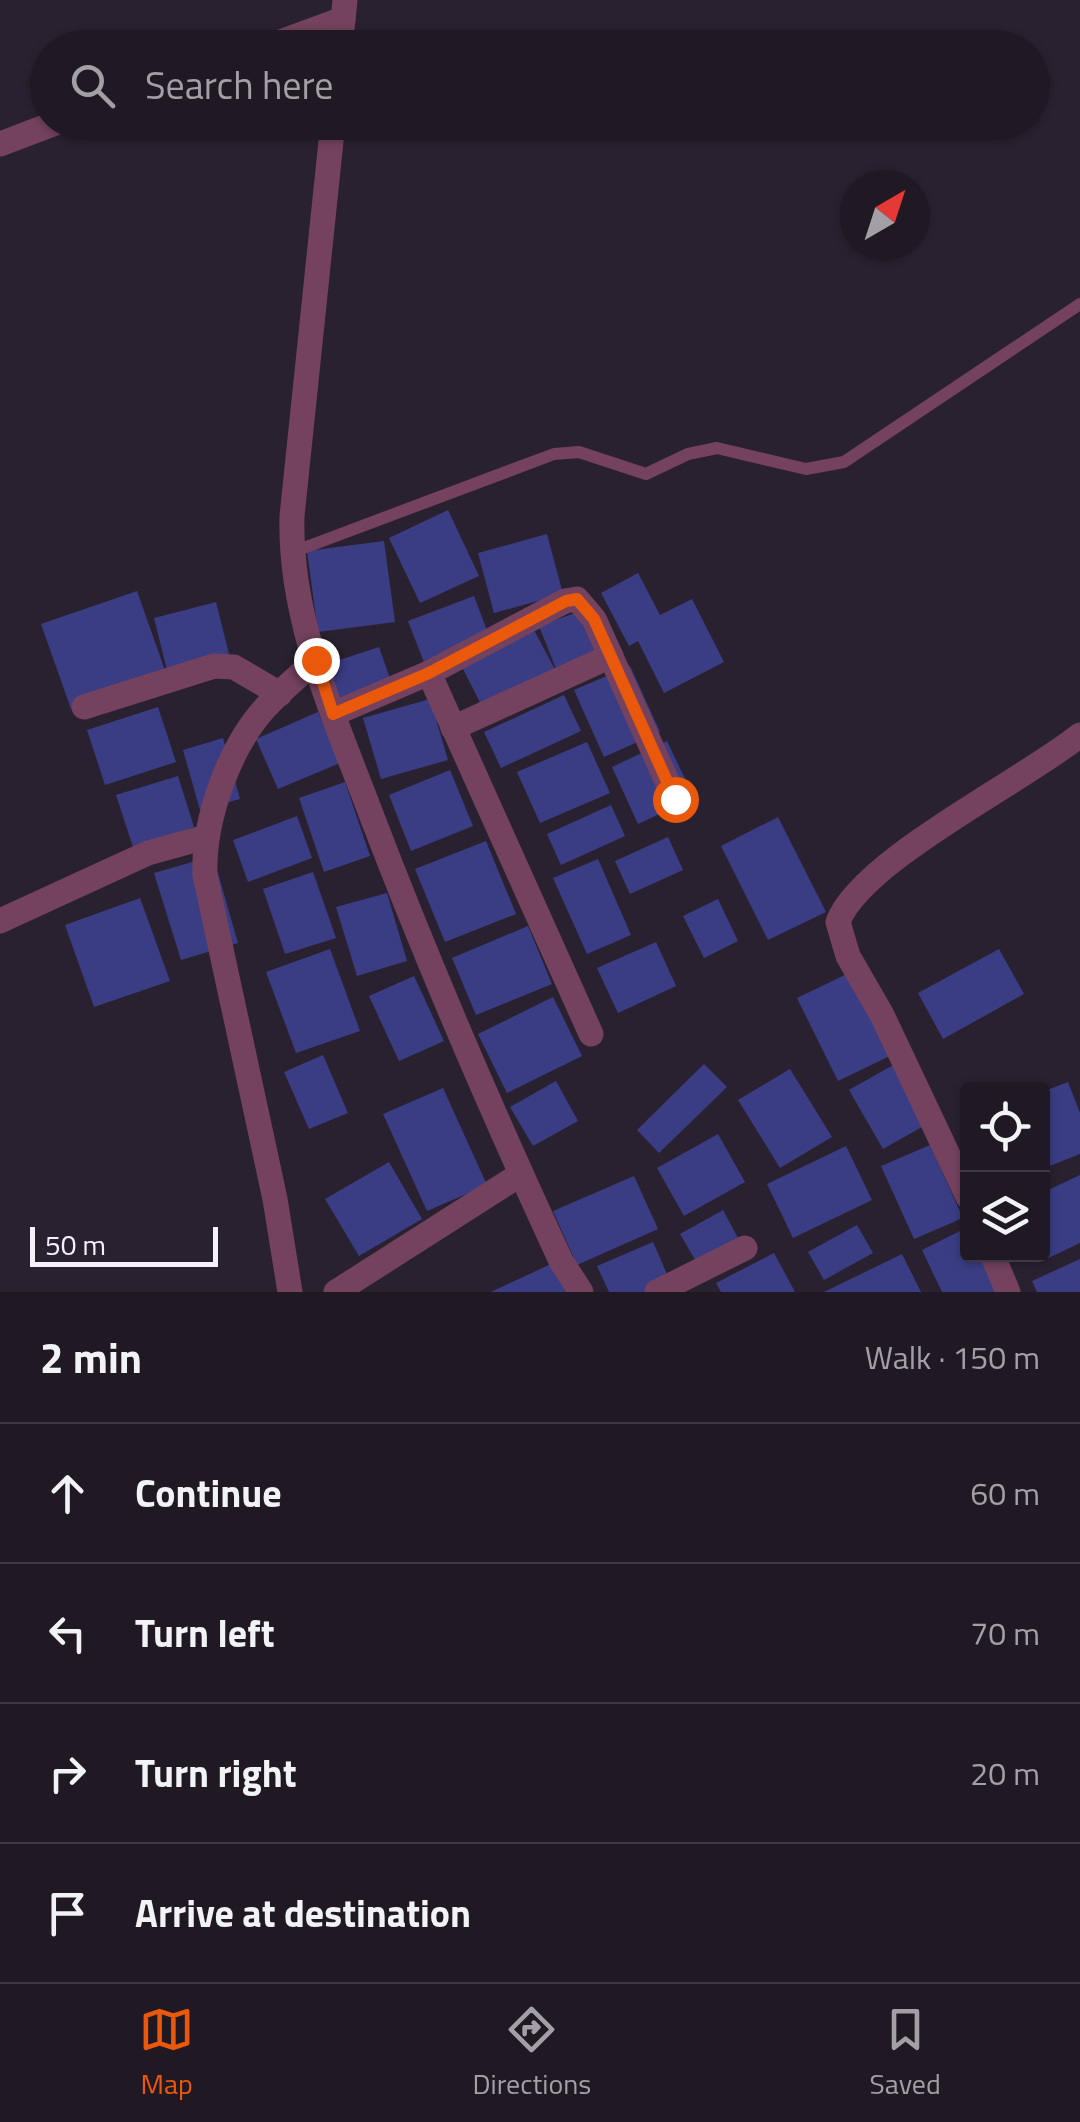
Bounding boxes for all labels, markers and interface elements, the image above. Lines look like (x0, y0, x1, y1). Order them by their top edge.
search box (30, 30, 1050, 140)
text: Search here (145, 56, 333, 114)
icon: search (65, 58, 120, 113)
north arrow (840, 170, 930, 260)
route end (294, 638, 340, 684)
route start (653, 777, 699, 823)
map controls (960, 1082, 1050, 1262)
button: locate (960, 1082, 1050, 1172)
button: layers (960, 1172, 1050, 1262)
scale bar (30, 1222, 218, 1266)
text: 50 m (45, 1223, 106, 1266)
text: 2 min (40, 1325, 142, 1389)
text: Walk · 150 m (865, 1333, 1040, 1381)
text: Continue (135, 1464, 282, 1522)
icon: ahead (40, 1466, 95, 1521)
text: 60 m (970, 1469, 1040, 1517)
text: Turn left (135, 1604, 275, 1662)
icon: left (40, 1606, 95, 1661)
text: 70 m (970, 1609, 1040, 1657)
text: Turn right (135, 1744, 297, 1802)
icon: right (40, 1746, 95, 1801)
text: 20 m (970, 1749, 1040, 1797)
text: Arrive at destination (135, 1884, 471, 1942)
icon: arrive (40, 1886, 95, 1941)
tab: Map (139, 2002, 194, 2105)
tab: Directions (472, 2002, 591, 2105)
tab: Saved (870, 2002, 941, 2105)

